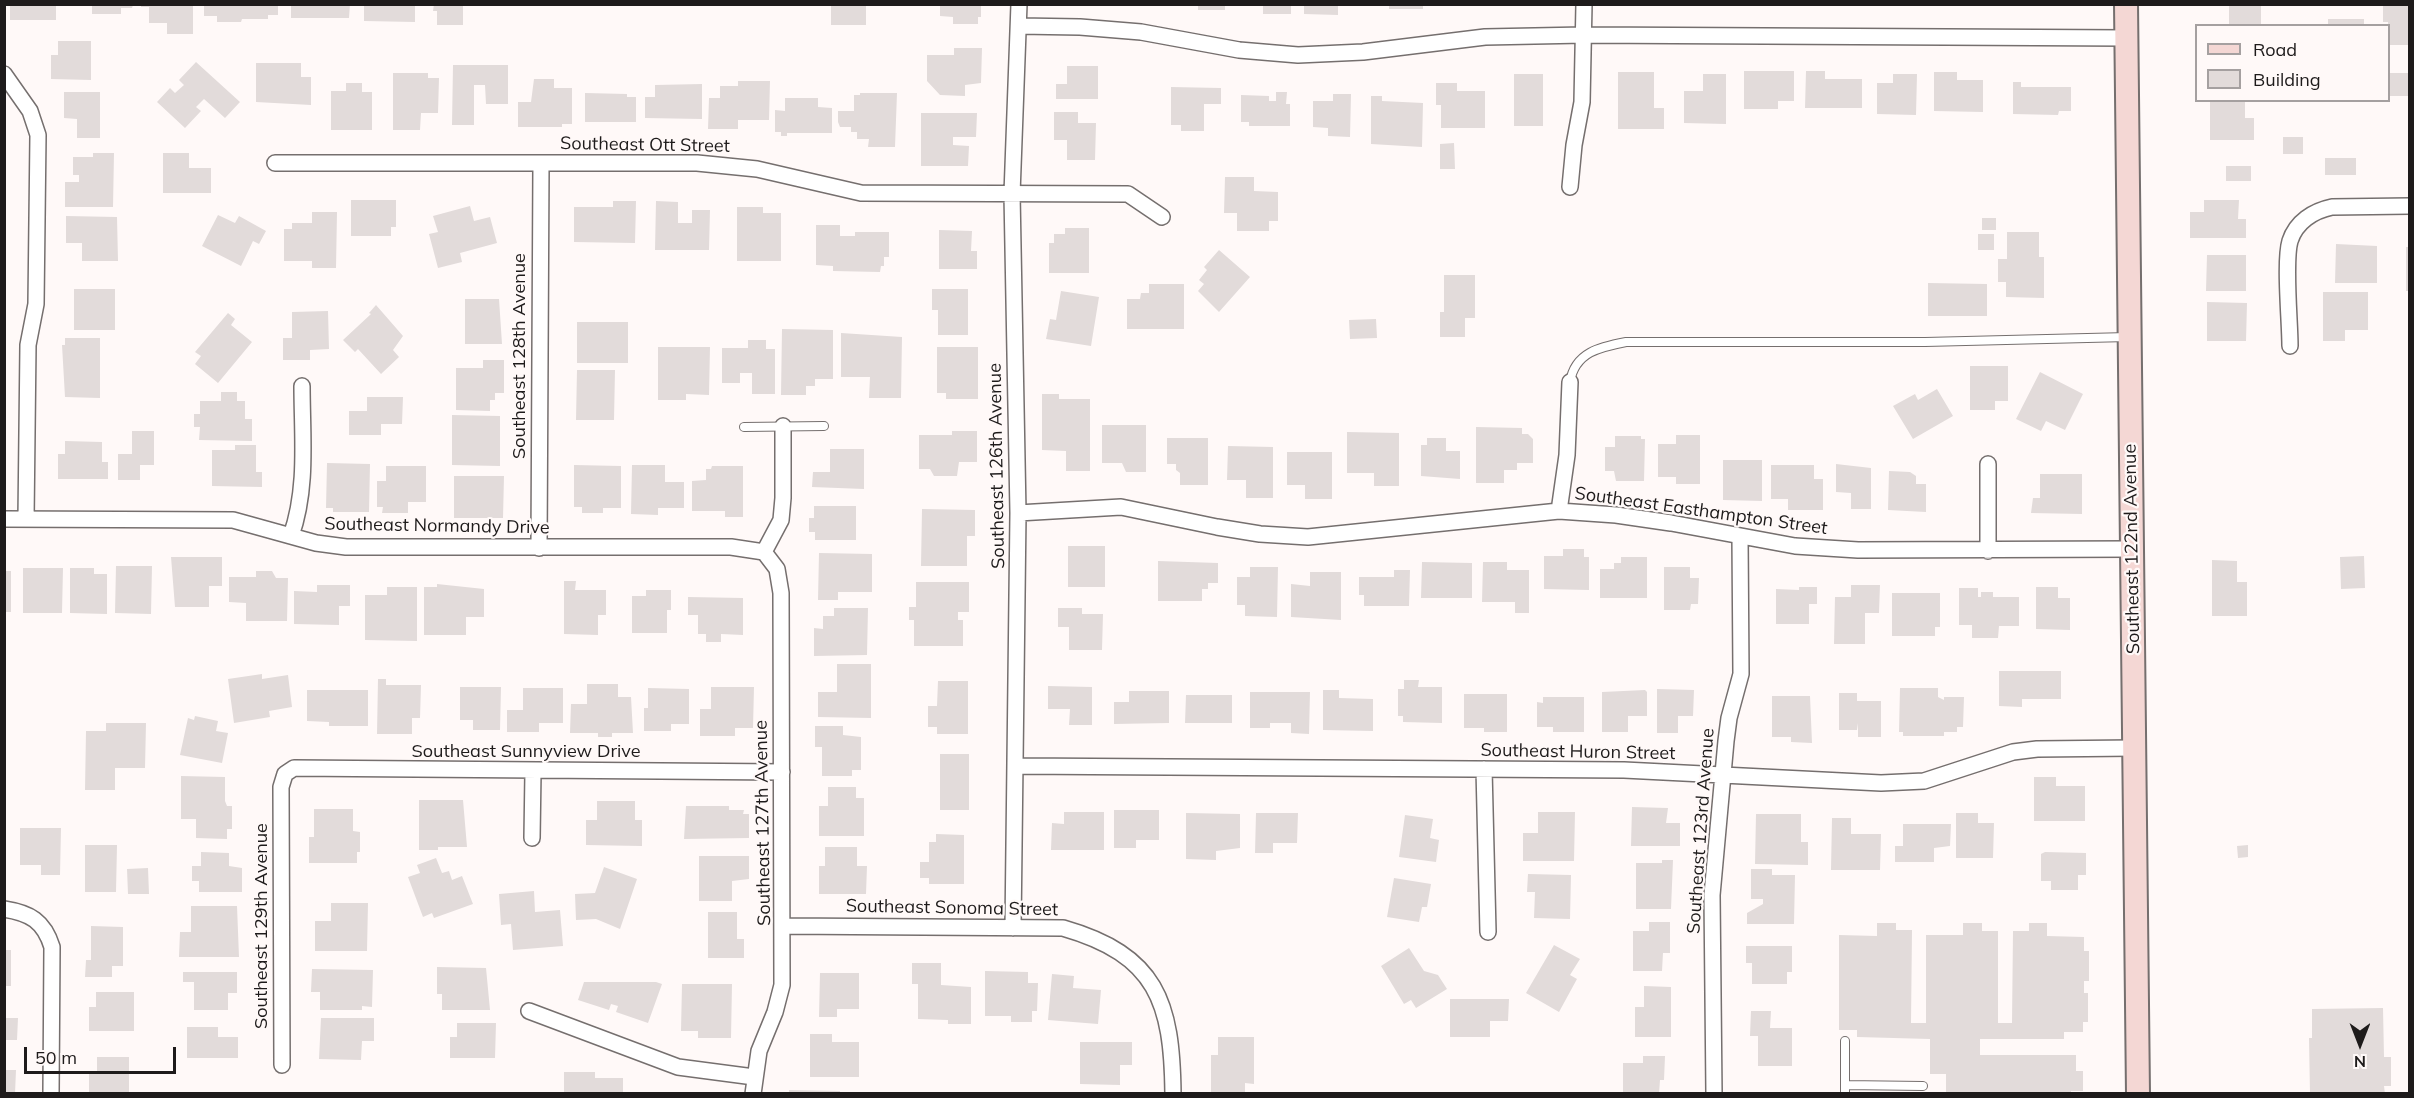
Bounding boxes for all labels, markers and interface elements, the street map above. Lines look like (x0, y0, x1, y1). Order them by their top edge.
legend (2195, 24, 2390, 102)
text: Road (2253, 38, 2297, 61)
text: Building (2253, 68, 2321, 91)
street label: Southeast Ott Street (560, 133, 730, 157)
street label: Southeast 128th Avenue (509, 253, 531, 459)
street label: Southeast 126th Avenue (984, 363, 1010, 569)
street label: Southeast 122nd Avenue (2119, 444, 2145, 654)
street label: Southeast Easthampton Street (1573, 483, 1829, 539)
street label: Southeast Normandy Drive (324, 513, 550, 539)
street label: Southeast 127th Avenue (750, 720, 776, 926)
street label: Southeast 123rd Avenue (1683, 727, 1719, 935)
street label: Southeast Huron Street (1480, 739, 1676, 765)
street label: Southeast Sunnyview Drive (412, 741, 640, 763)
street label: Southeast 129th Avenue (251, 823, 273, 1029)
street label: Southeast Sonoma Street (846, 895, 1058, 921)
north arrow (2330, 1014, 2390, 1074)
scale bar (27, 1035, 178, 1073)
text: 50 m (35, 1046, 77, 1069)
text: N (2354, 1052, 2366, 1072)

